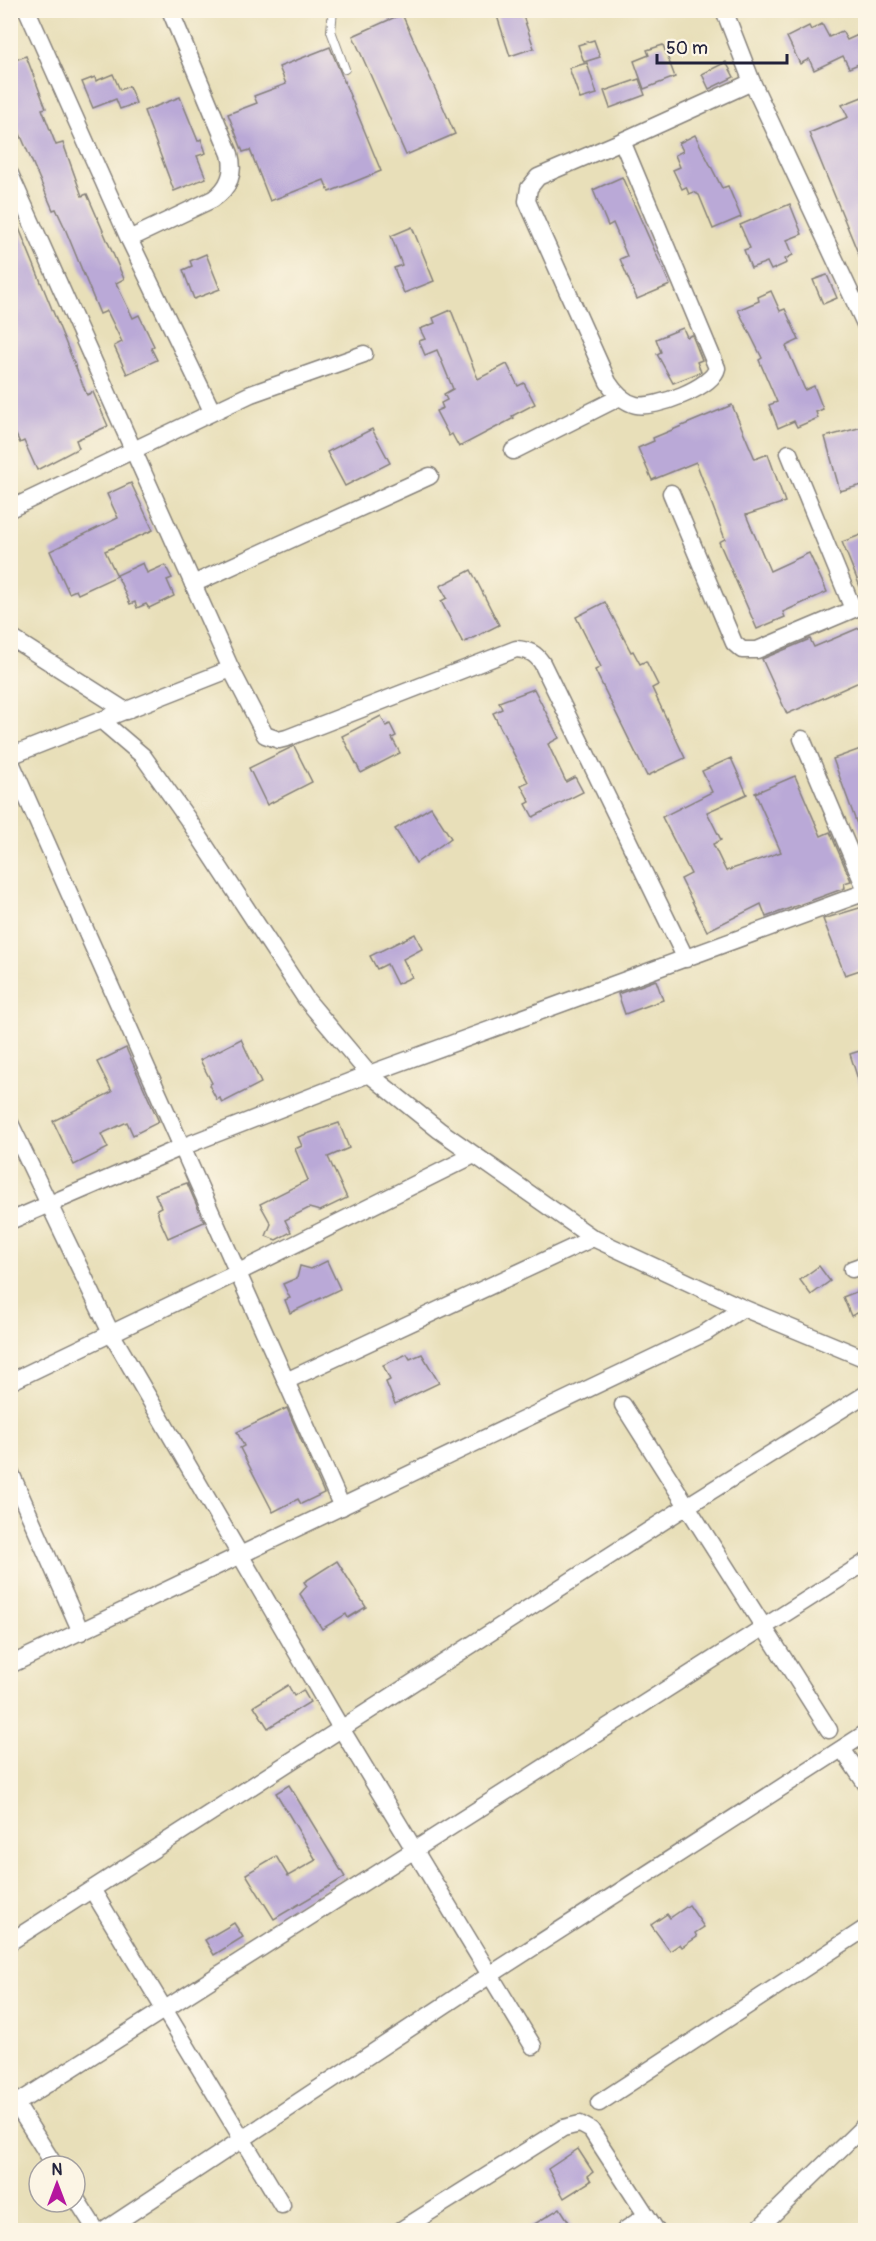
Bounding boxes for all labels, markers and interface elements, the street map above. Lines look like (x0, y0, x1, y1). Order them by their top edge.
scale bar (657, 27, 788, 65)
text: 50 m (666, 37, 708, 60)
north arrow (27, 2154, 87, 2214)
text: N (52, 2160, 63, 2180)

